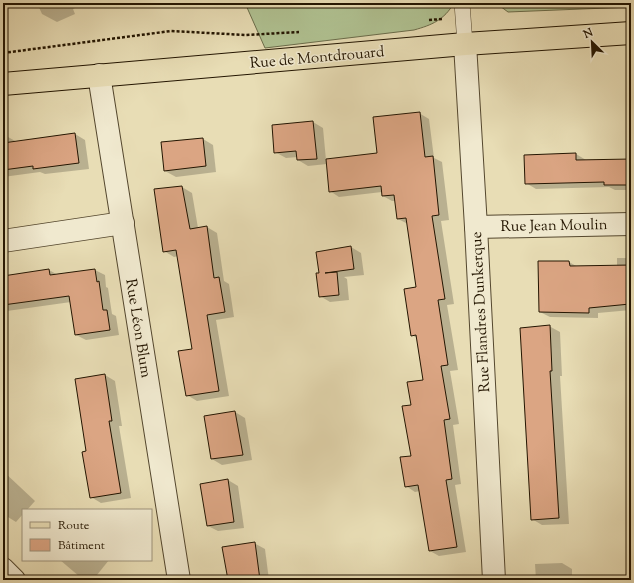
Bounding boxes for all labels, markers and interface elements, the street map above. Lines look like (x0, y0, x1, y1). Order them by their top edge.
north arrow (572, 22, 612, 62)
text: N (580, 25, 596, 43)
street label: Rue de Montdrouard (249, 42, 386, 75)
street label: Rue Jean Moulin (500, 215, 608, 238)
street label: Rue Flandres Dunkerque (467, 231, 496, 393)
street label: Rue Léon Blum (119, 277, 156, 380)
legend (22, 509, 152, 561)
text: Route (58, 517, 90, 535)
text: Bâtiment (58, 537, 105, 555)

